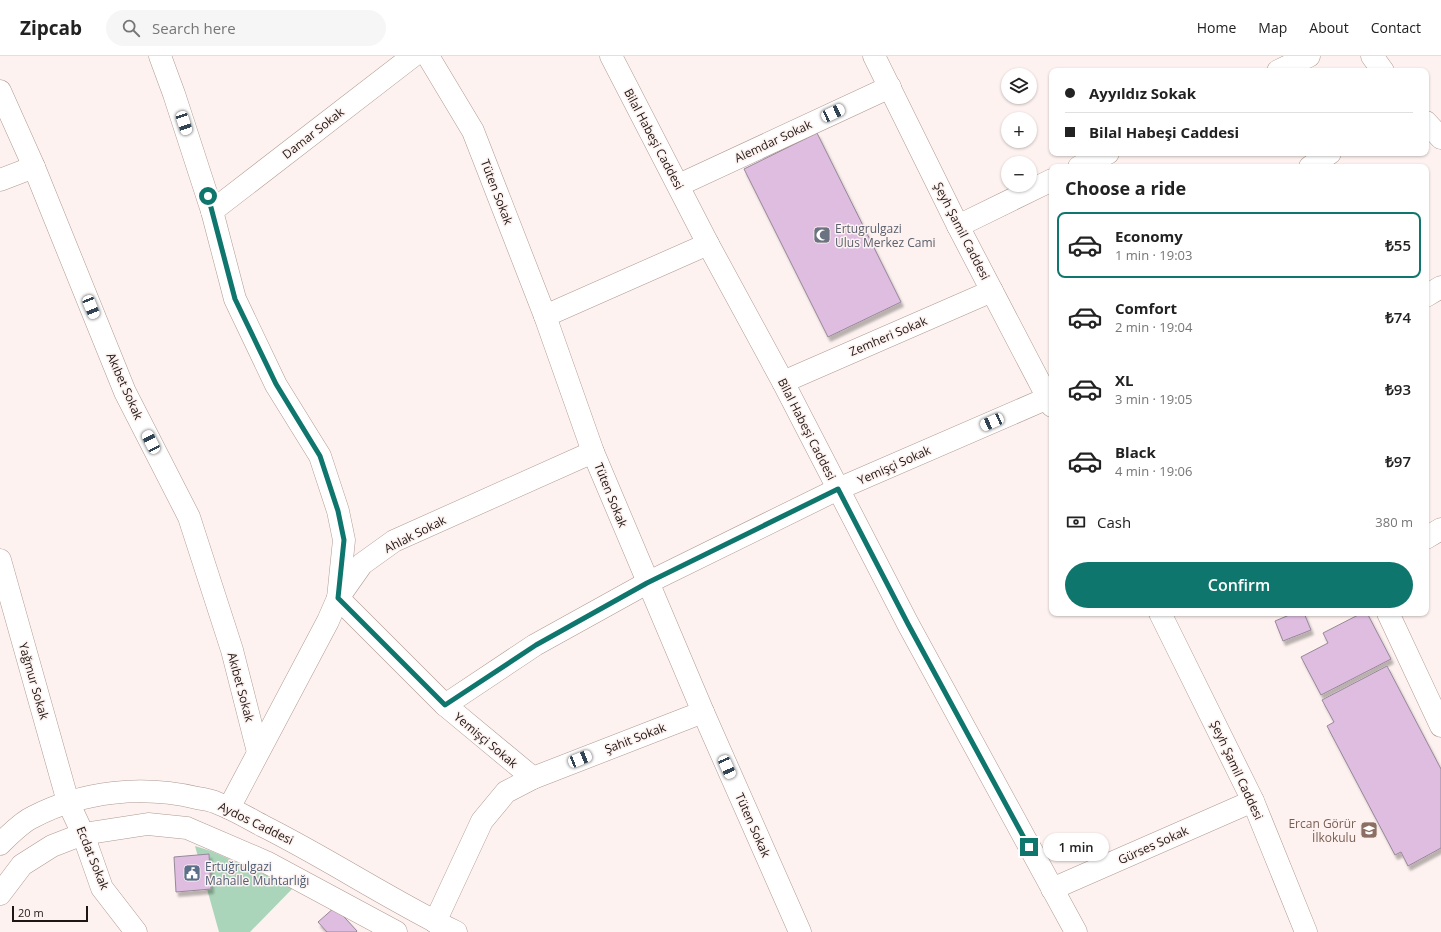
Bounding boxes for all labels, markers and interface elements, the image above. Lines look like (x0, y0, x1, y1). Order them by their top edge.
search box (106, 10, 386, 46)
text: Zipcab (20, 15, 82, 41)
icon: search (120, 17, 142, 39)
text: Search here (152, 18, 236, 38)
text: Home (1197, 18, 1236, 37)
text: Map (1258, 18, 1287, 37)
text: About (1309, 18, 1349, 37)
text: Contact (1371, 18, 1421, 37)
map controls (1001, 68, 1037, 192)
button: layers (1001, 68, 1037, 104)
text: Ayyıldız Sokak (1089, 83, 1196, 103)
street label: Bilal Habeşi Caddesi (620, 85, 688, 193)
car (820, 102, 846, 124)
street label: Damar Sokak (279, 103, 348, 163)
car (175, 110, 193, 136)
button: + (1001, 112, 1037, 148)
street label: Alemdar Sokak (732, 115, 815, 166)
text: Bilal Habeşi Caddesi (1089, 122, 1239, 142)
button: − (1001, 156, 1037, 192)
street label: Tüten Sokak (477, 157, 517, 228)
text: Choose a ride (1065, 176, 1186, 200)
street label: Şeyh Şamil Caddesi (930, 179, 994, 283)
route start (199, 187, 217, 205)
place label: Ertugrulgazi Ulus Merkez Cami (835, 220, 936, 251)
mosque icon: Ertugrulgazi Ulus Merkez Cami (812, 225, 832, 245)
text: Economy (1115, 226, 1183, 246)
icon: car (1067, 227, 1103, 263)
text: ₺55 (1385, 235, 1411, 255)
text: 1 min · 19:03 (1115, 246, 1192, 264)
car (81, 294, 101, 320)
text: Comfort (1115, 298, 1177, 318)
icon: car (1067, 299, 1103, 335)
text: ₺74 (1385, 307, 1411, 327)
street label: Zemheri Sokak (846, 312, 930, 360)
text: 2 min · 19:04 (1115, 318, 1192, 336)
street label: Akıbet Sokak (103, 350, 148, 423)
text: XL (1115, 370, 1133, 390)
icon: car (1067, 371, 1103, 407)
street label: Bilal Habeşi Caddesi (774, 375, 840, 483)
text: ₺93 (1385, 379, 1411, 399)
text: 3 min · 19:05 (1115, 390, 1192, 408)
car (979, 412, 1005, 432)
car (140, 429, 162, 455)
street label: Yemişçi Sokak (855, 441, 934, 489)
text: Black (1115, 442, 1156, 462)
icon: car (1067, 443, 1103, 479)
text: ₺97 (1385, 451, 1411, 471)
street label: Tüten Sokak (590, 460, 632, 531)
text: 4 min · 19:06 (1115, 462, 1192, 480)
street label: Ahlak Sokak (381, 511, 449, 557)
icon: cash (1065, 511, 1087, 533)
text: Cash (1097, 512, 1131, 532)
text: 380 m (1375, 513, 1413, 531)
button: Confirm (1065, 562, 1413, 608)
street label: Yağmur Sokak (15, 640, 53, 722)
street label: Akıbet Sokak (224, 650, 259, 724)
street label: Yemişçi Sokak (451, 708, 522, 772)
street label: Şahit Sokak (602, 718, 669, 757)
street label: Şeyh Şamil Caddesi (1207, 718, 1267, 822)
car (567, 749, 593, 769)
car (717, 754, 737, 780)
street label: Tüten Sokak (731, 790, 775, 860)
street label: Aydos Caddesi (216, 798, 296, 848)
place label: Ercan Görür İlkokulu (1288, 815, 1356, 846)
school or university icon: Ercan Görür İlkokulu (1359, 820, 1379, 840)
street label: Gürses Sokak (1115, 822, 1192, 868)
street label: Ecdat Sokak (73, 824, 114, 893)
callout: 1 min (1043, 833, 1109, 861)
route end (1020, 838, 1038, 856)
text: 1 min (1058, 838, 1094, 856)
place label: Ertuğrulgazi Mahalle Muhtarlığı (205, 858, 309, 889)
public building icon: Ertuğrulgazi Mahalle Muhtarlığı (182, 863, 202, 883)
scale bar (12, 904, 88, 923)
text: 20 m (18, 905, 44, 920)

